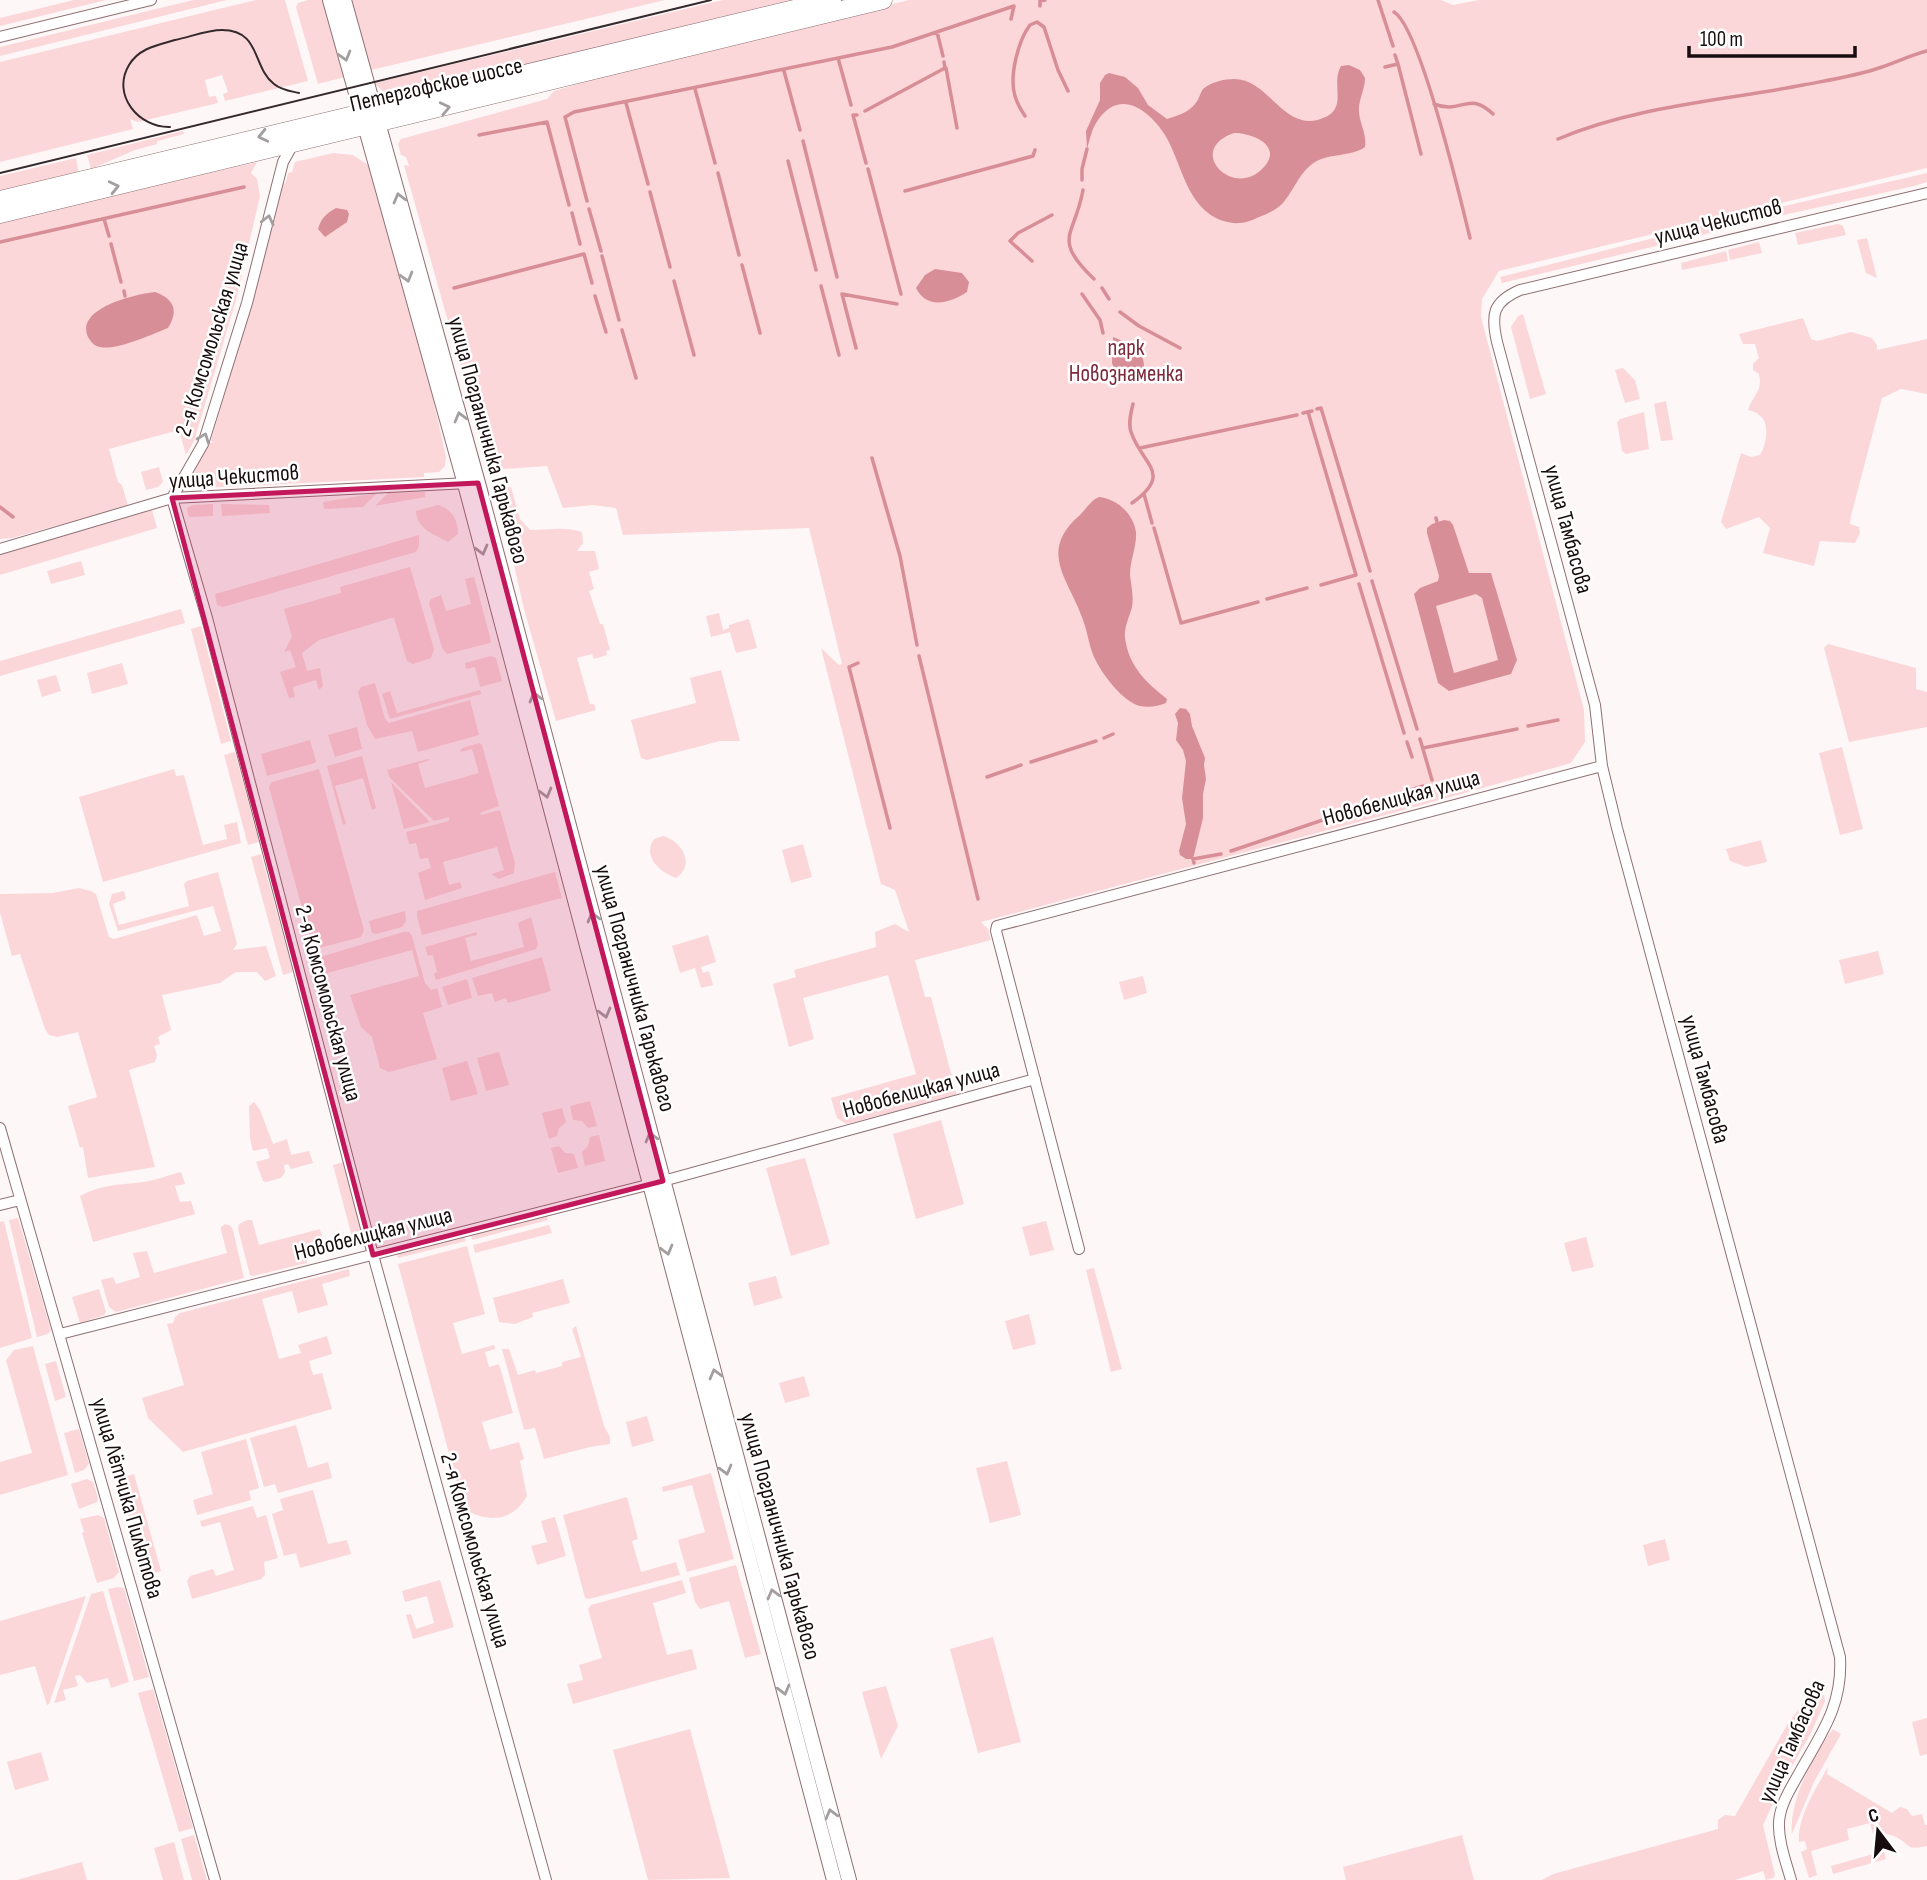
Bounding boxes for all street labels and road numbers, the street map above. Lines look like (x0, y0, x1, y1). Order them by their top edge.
street label: Петергофское шоссе (347, 51, 525, 118)
street label: улица Чекистов (1652, 193, 1785, 251)
street label: 2-я Комсомольская улица (169, 239, 255, 440)
street label: улица Пограничника Гарькавого (442, 314, 534, 567)
street label: улица Чекистов (168, 458, 300, 496)
street label: улица Тамбасова (1537, 462, 1599, 597)
street label: Новобелицкая улица (1320, 764, 1483, 832)
street label: улица Пограничника Гарькавого (589, 862, 681, 1115)
street label: 2-я Комсомольская улица (288, 902, 368, 1104)
street label: улица Тамбасова (1674, 1012, 1736, 1147)
street label: Новобелицкая улица (840, 1056, 1003, 1124)
street label: Новобелицкая улица (292, 1201, 455, 1267)
street label: улица Лётчика Пилютова (85, 1395, 169, 1602)
street label: улица Пограничника Гарькавого (734, 1410, 826, 1663)
street label: 2-я Комсомольская улица (434, 1449, 516, 1651)
street label: улица Тамбасова (1752, 1675, 1832, 1807)

